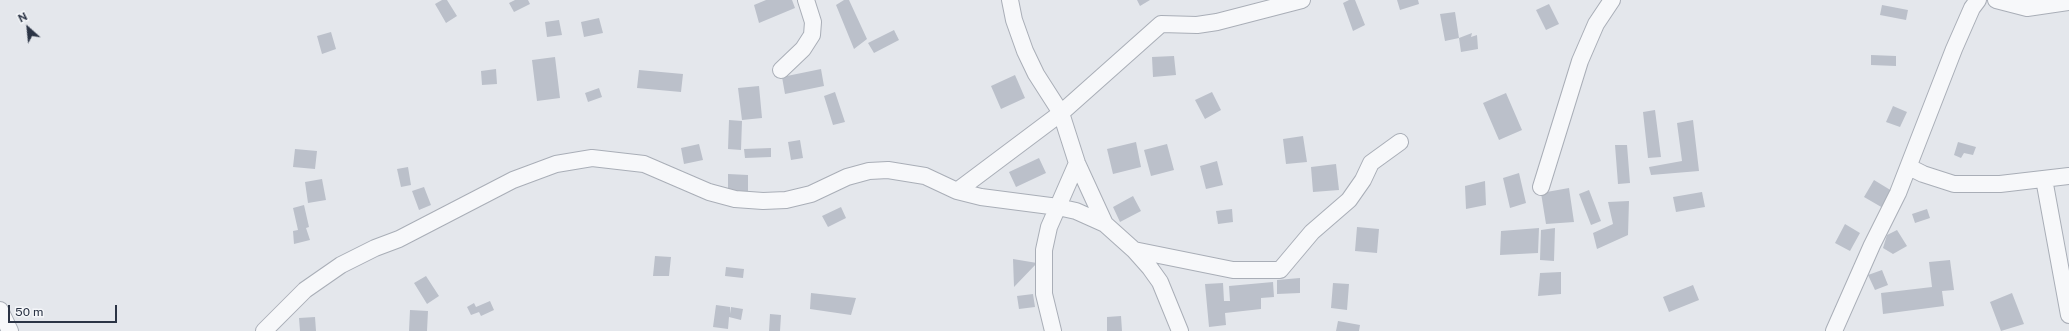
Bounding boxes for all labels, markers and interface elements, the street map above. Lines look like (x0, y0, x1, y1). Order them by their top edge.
north arrow (8, 8, 48, 48)
text: N (16, 10, 29, 25)
scale bar (10, 297, 119, 323)
text: 50 m (15, 305, 43, 319)

